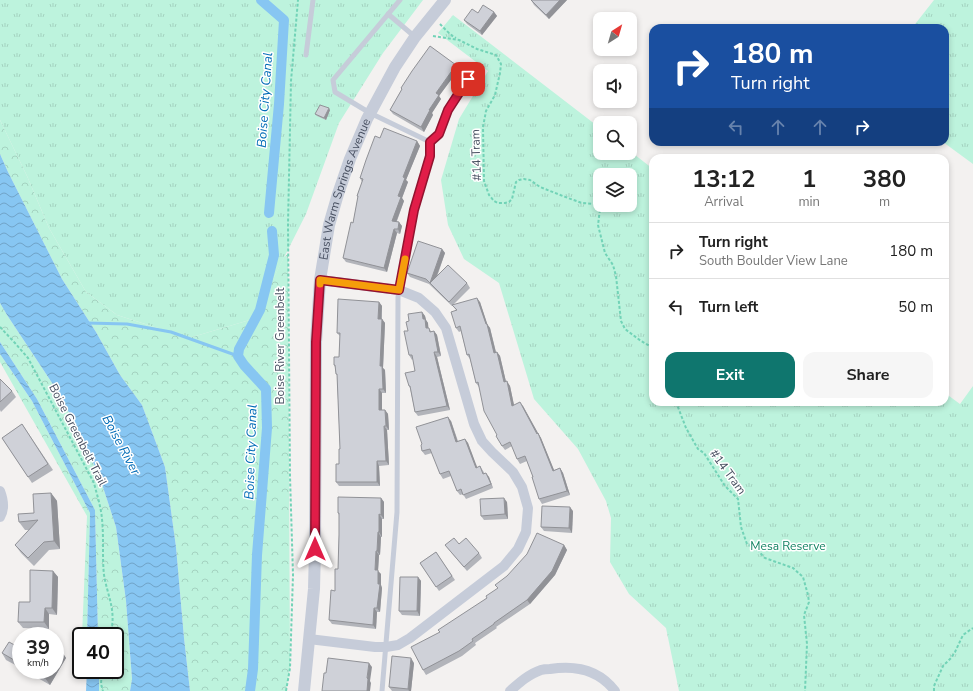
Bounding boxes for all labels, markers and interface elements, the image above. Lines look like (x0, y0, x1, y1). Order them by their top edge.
north arrow (593, 12, 637, 56)
map controls (593, 12, 637, 212)
text: 180 m (731, 35, 814, 73)
icon: right (665, 40, 717, 92)
water label: Boise City Canal (253, 52, 277, 148)
pin (451, 62, 485, 96)
button: sound (593, 64, 637, 108)
icon: arrive (457, 68, 479, 90)
text: Turn right (731, 71, 810, 95)
street label: East Warm Springs Avenue (315, 116, 374, 261)
button: search (593, 116, 637, 160)
icon: left (725, 116, 747, 138)
icon: ahead (767, 116, 789, 138)
icon: ahead (809, 116, 831, 138)
icon: right (851, 116, 873, 138)
street label: #14 Tram (467, 129, 485, 181)
text: 13:12 (692, 163, 755, 195)
text: 1 (802, 163, 816, 195)
text: 380 (863, 163, 906, 195)
button: layers (593, 168, 637, 212)
text: Arrival (704, 193, 743, 211)
text: min (798, 193, 820, 211)
text: m (879, 193, 890, 211)
text: Turn right (699, 232, 768, 252)
icon: right (665, 240, 687, 262)
text: 180 m (889, 241, 933, 261)
text: South Boulder View Lane (699, 252, 848, 270)
street label: Boise River Greenbelt (272, 287, 288, 405)
icon: left (665, 296, 687, 318)
text: Turn left (699, 297, 758, 317)
text: 50 m (898, 297, 933, 317)
button: Exit (665, 352, 795, 398)
button: Share (803, 352, 933, 398)
street label: Boise Greenbelt Trail (45, 381, 111, 489)
water label: Boise City Canal (240, 404, 262, 500)
water label: Boise River (98, 412, 144, 478)
street label: #14 Tram (706, 446, 750, 498)
position arrow (294, 528, 336, 570)
park label: Mesa Reserve (750, 538, 826, 554)
speed limit sign: 40 (72, 627, 124, 679)
text: 39 (26, 634, 50, 661)
text: km/h (27, 656, 49, 670)

